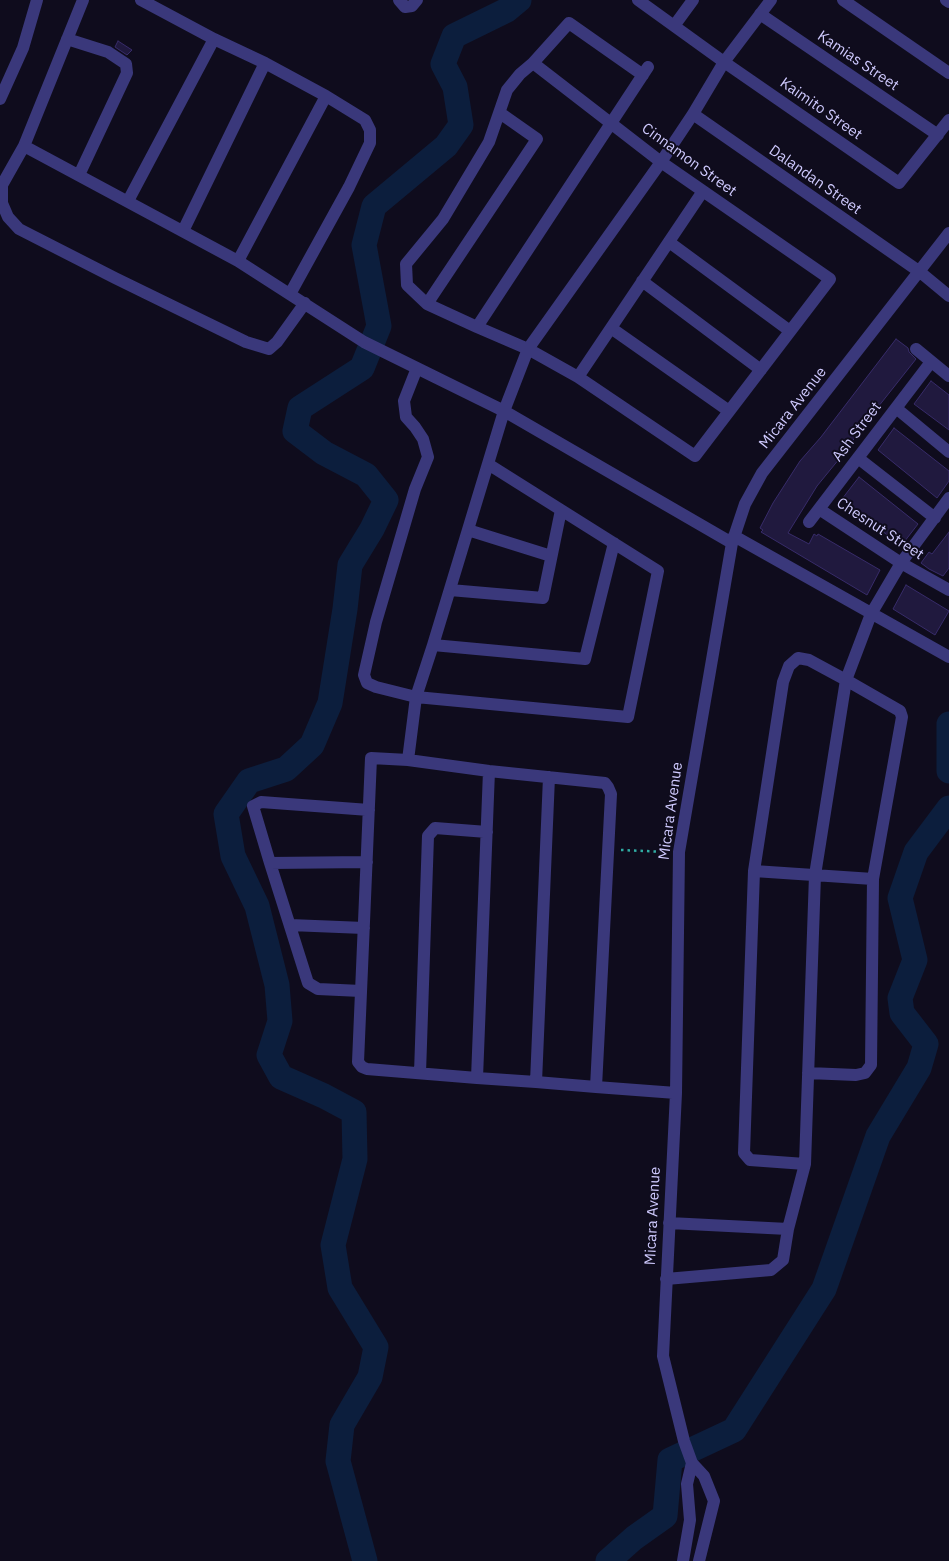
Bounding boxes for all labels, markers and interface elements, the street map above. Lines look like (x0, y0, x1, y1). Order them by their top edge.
street label: Kamias Street (814, 27, 902, 95)
street label: Kaimito Street (776, 74, 866, 144)
street label: Cinnamon Street (638, 120, 740, 200)
street label: Dalandan Street (765, 141, 865, 219)
street label: Micara Avenue (756, 364, 830, 452)
street label: Ash Street (829, 399, 885, 465)
street label: Chesnut Street (833, 494, 927, 564)
street label: Micara Avenue (655, 761, 687, 861)
street label: Micara Avenue (641, 1166, 665, 1266)

